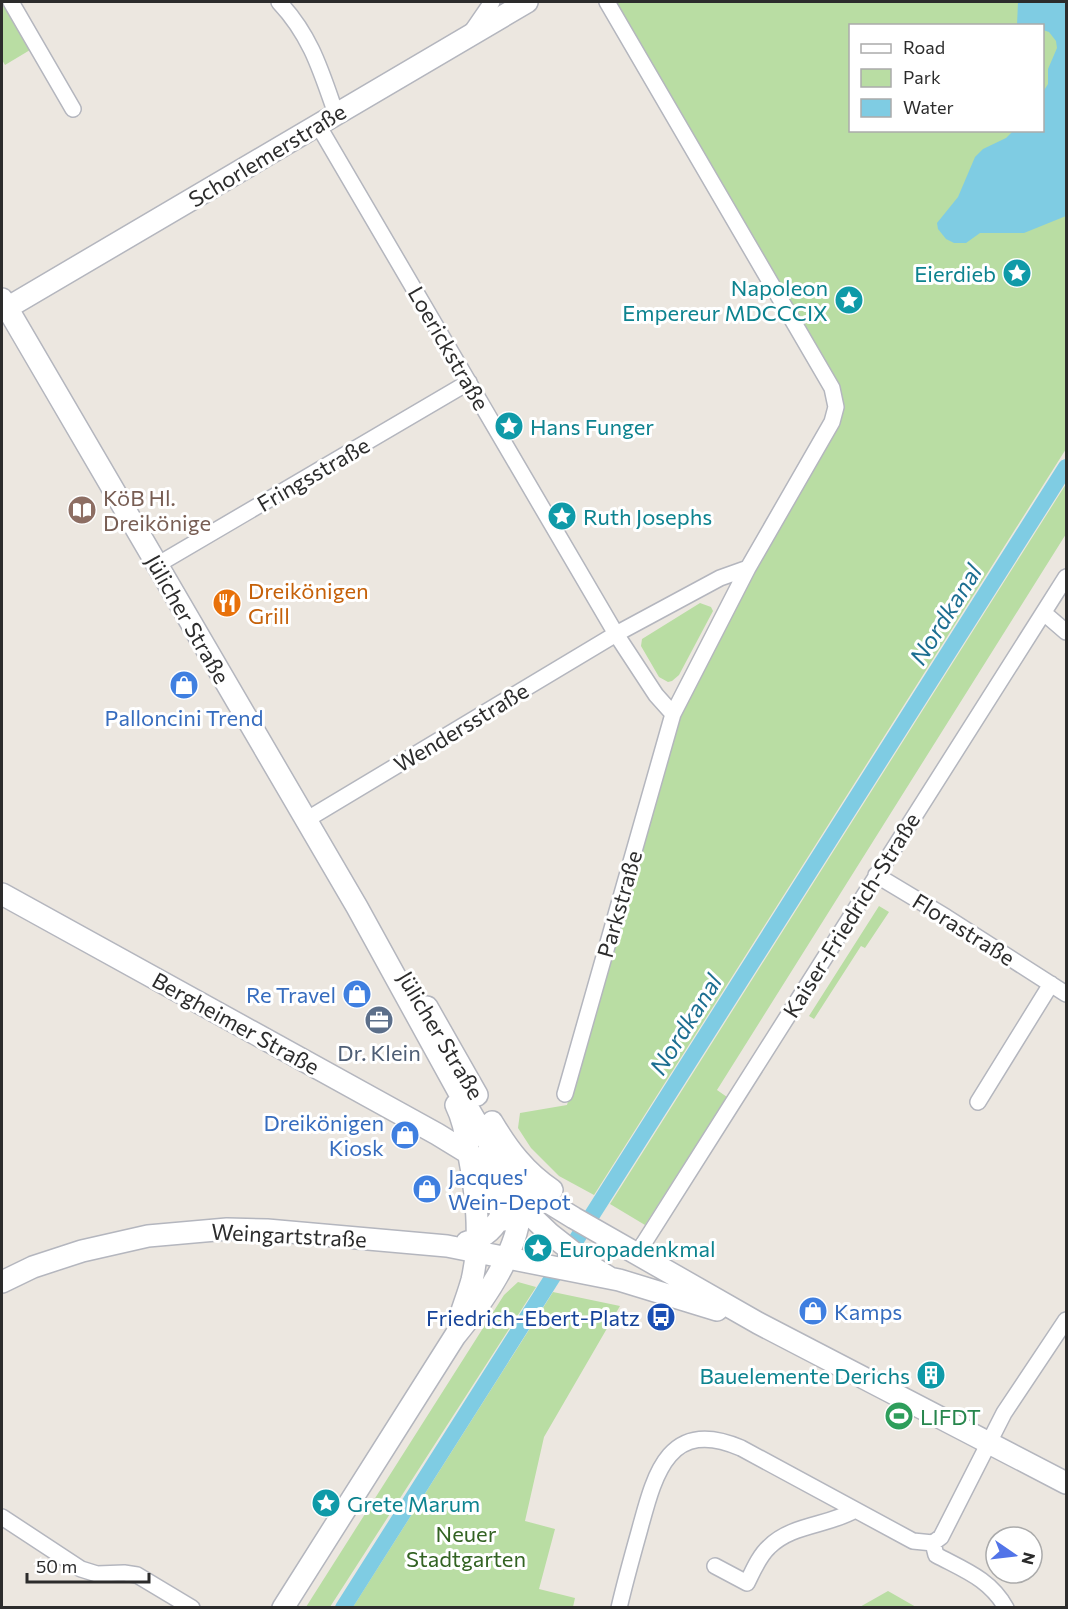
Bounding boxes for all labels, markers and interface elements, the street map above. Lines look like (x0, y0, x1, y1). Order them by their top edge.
legend (849, 24, 1044, 132)
text: Road (903, 36, 945, 58)
text: Park (903, 66, 941, 88)
text: Water (903, 96, 954, 118)
street label: Schorlemerstraße (183, 97, 351, 213)
place icon: Eierdieb (1001, 257, 1033, 289)
place label: Eierdieb (914, 260, 996, 287)
place label: Napoleon Empereur MDCCCIX (622, 274, 828, 326)
street label: Loerickstraße (403, 281, 495, 415)
place icon: Napoleon Empereur MDCCCIX (833, 284, 865, 316)
place icon: Hans Funger (493, 410, 525, 442)
place label: Hans Funger (530, 413, 654, 440)
street label: Fringsstraße (252, 431, 374, 517)
place label: KöB Hl. Dreikönige (103, 484, 211, 536)
library icon: KöB Hl. Dreikönige (66, 494, 98, 526)
place icon: Ruth Josephs (546, 500, 578, 532)
place label: Ruth Josephs (583, 503, 712, 530)
street label: Jülicher Straße (140, 550, 236, 688)
water label: Nordkanal (903, 557, 988, 670)
place label: Dreikönigen Grill (248, 577, 369, 629)
restaurant icon: Dreikönigen Grill (211, 587, 243, 619)
shop icon: Palloncini Trend (168, 669, 200, 701)
street label: Wendersstraße (389, 676, 533, 778)
place label: Palloncini Trend (105, 704, 263, 731)
street label: Kaiser-Friedrich-Straße (777, 808, 925, 1022)
street label: Parkstraße (591, 847, 647, 961)
street label: Florastraße (908, 887, 1020, 971)
street label: Bergheimer Straße (148, 966, 324, 1080)
street label: Jülicher Straße (392, 966, 490, 1104)
water label: Nordkanal (643, 967, 728, 1080)
shop icon: Re Travel (341, 978, 373, 1010)
place label: Re Travel (246, 981, 336, 1008)
office icon: Dr. Klein (363, 1004, 395, 1036)
place label: Dr. Klein (337, 1039, 421, 1066)
place label: Dreikönigen Kiosk (263, 1109, 384, 1161)
shop icon: Dreikönigen Kiosk (389, 1119, 421, 1151)
place label: Jacques' Wein-Depot (448, 1163, 571, 1215)
shop icon: Jacques' Wein-Depot (411, 1173, 443, 1205)
street label: Weingartstraße (210, 1217, 368, 1253)
place icon: Europadenkmal (522, 1232, 554, 1264)
place label: Europadenkmal (559, 1235, 716, 1262)
shop icon: Kamps (797, 1295, 829, 1327)
place label: Kamps (834, 1298, 902, 1325)
bus stop icon: Friedrich-Ebert-Platz (645, 1301, 677, 1333)
place label: Friedrich-Ebert-Platz (426, 1304, 640, 1331)
building icon: Bauelemente Derichs (915, 1359, 947, 1391)
place label: Bauelemente Derichs (699, 1362, 910, 1389)
sports icon: LIFDT (883, 1400, 915, 1432)
place label: LIFDT (920, 1403, 981, 1430)
place icon: Grete Marum (310, 1487, 342, 1519)
place label: Grete Marum (347, 1490, 480, 1517)
park label: Neuer Stadtgarten (406, 1520, 526, 1572)
north arrow (984, 1525, 1044, 1585)
scale bar (27, 1546, 148, 1584)
text: N (1018, 1551, 1040, 1567)
text: 50 m (36, 1555, 77, 1577)

